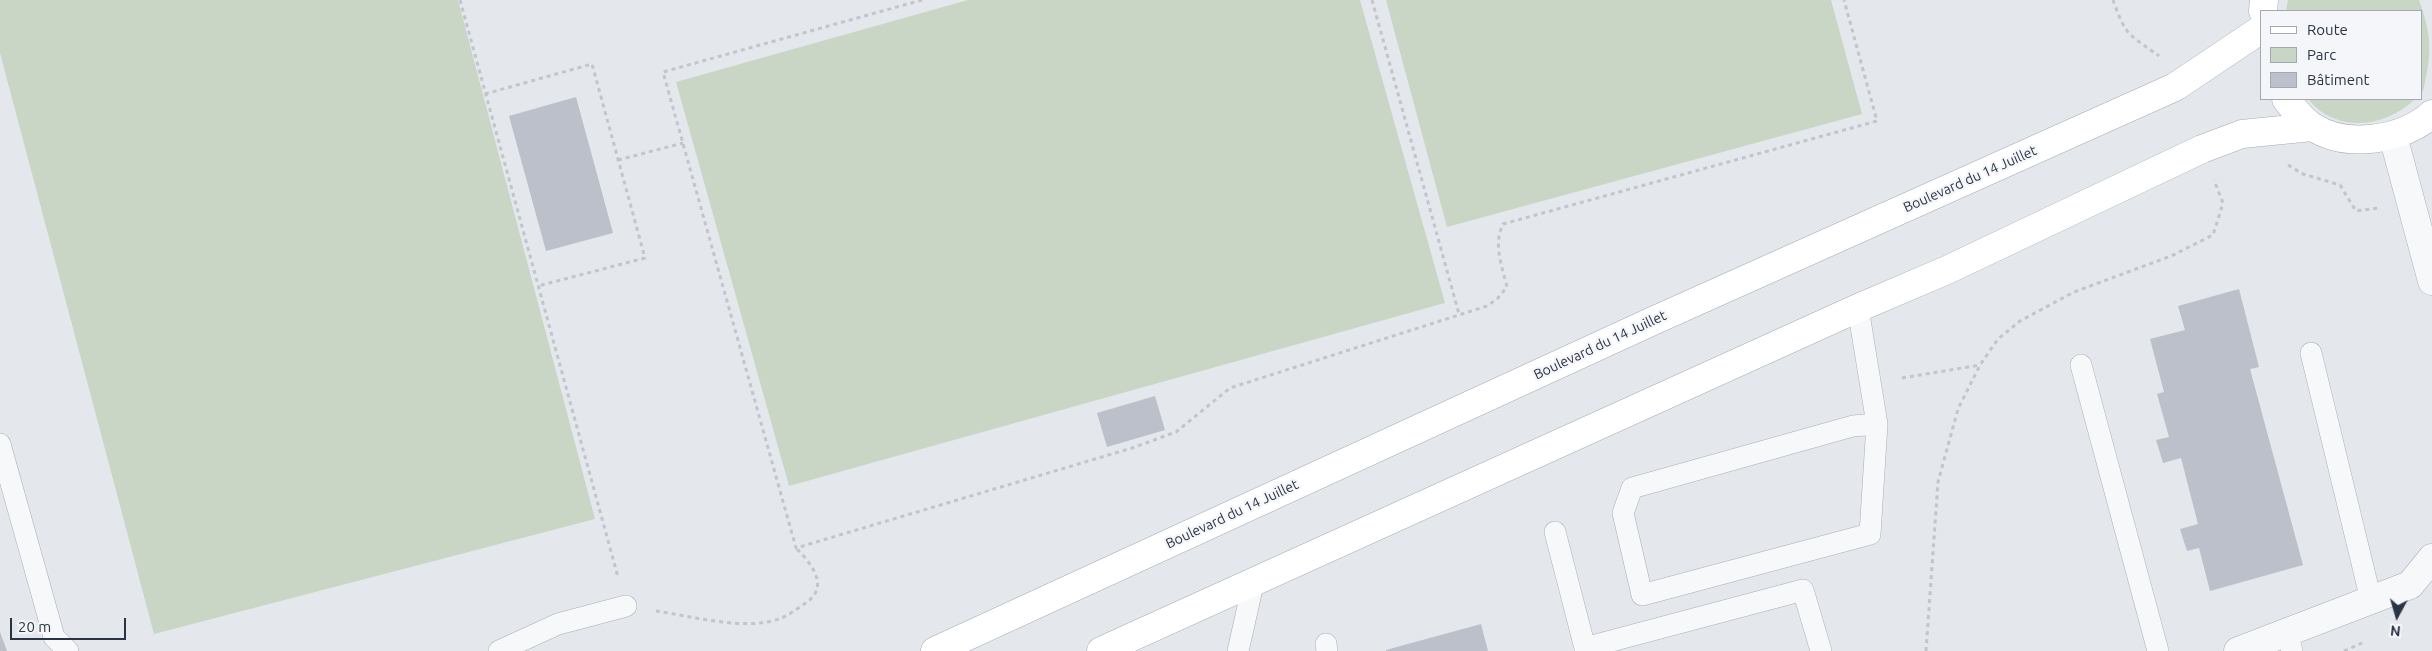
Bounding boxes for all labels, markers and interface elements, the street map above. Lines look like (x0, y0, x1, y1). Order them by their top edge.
legend (2260, 10, 2422, 100)
text: Route (2307, 21, 2348, 38)
text: Parc (2307, 46, 2336, 63)
text: Bâtiment (2307, 71, 2369, 88)
street label: Boulevard du 14 Juillet (1901, 142, 2039, 216)
street label: Boulevard du 14 Juillet (1531, 307, 1669, 383)
street label: Boulevard du 14 Juillet (1163, 476, 1301, 552)
north arrow (2372, 591, 2422, 641)
scale bar (12, 608, 129, 640)
text: 20 m (18, 618, 51, 635)
text: N (2389, 622, 2401, 639)

